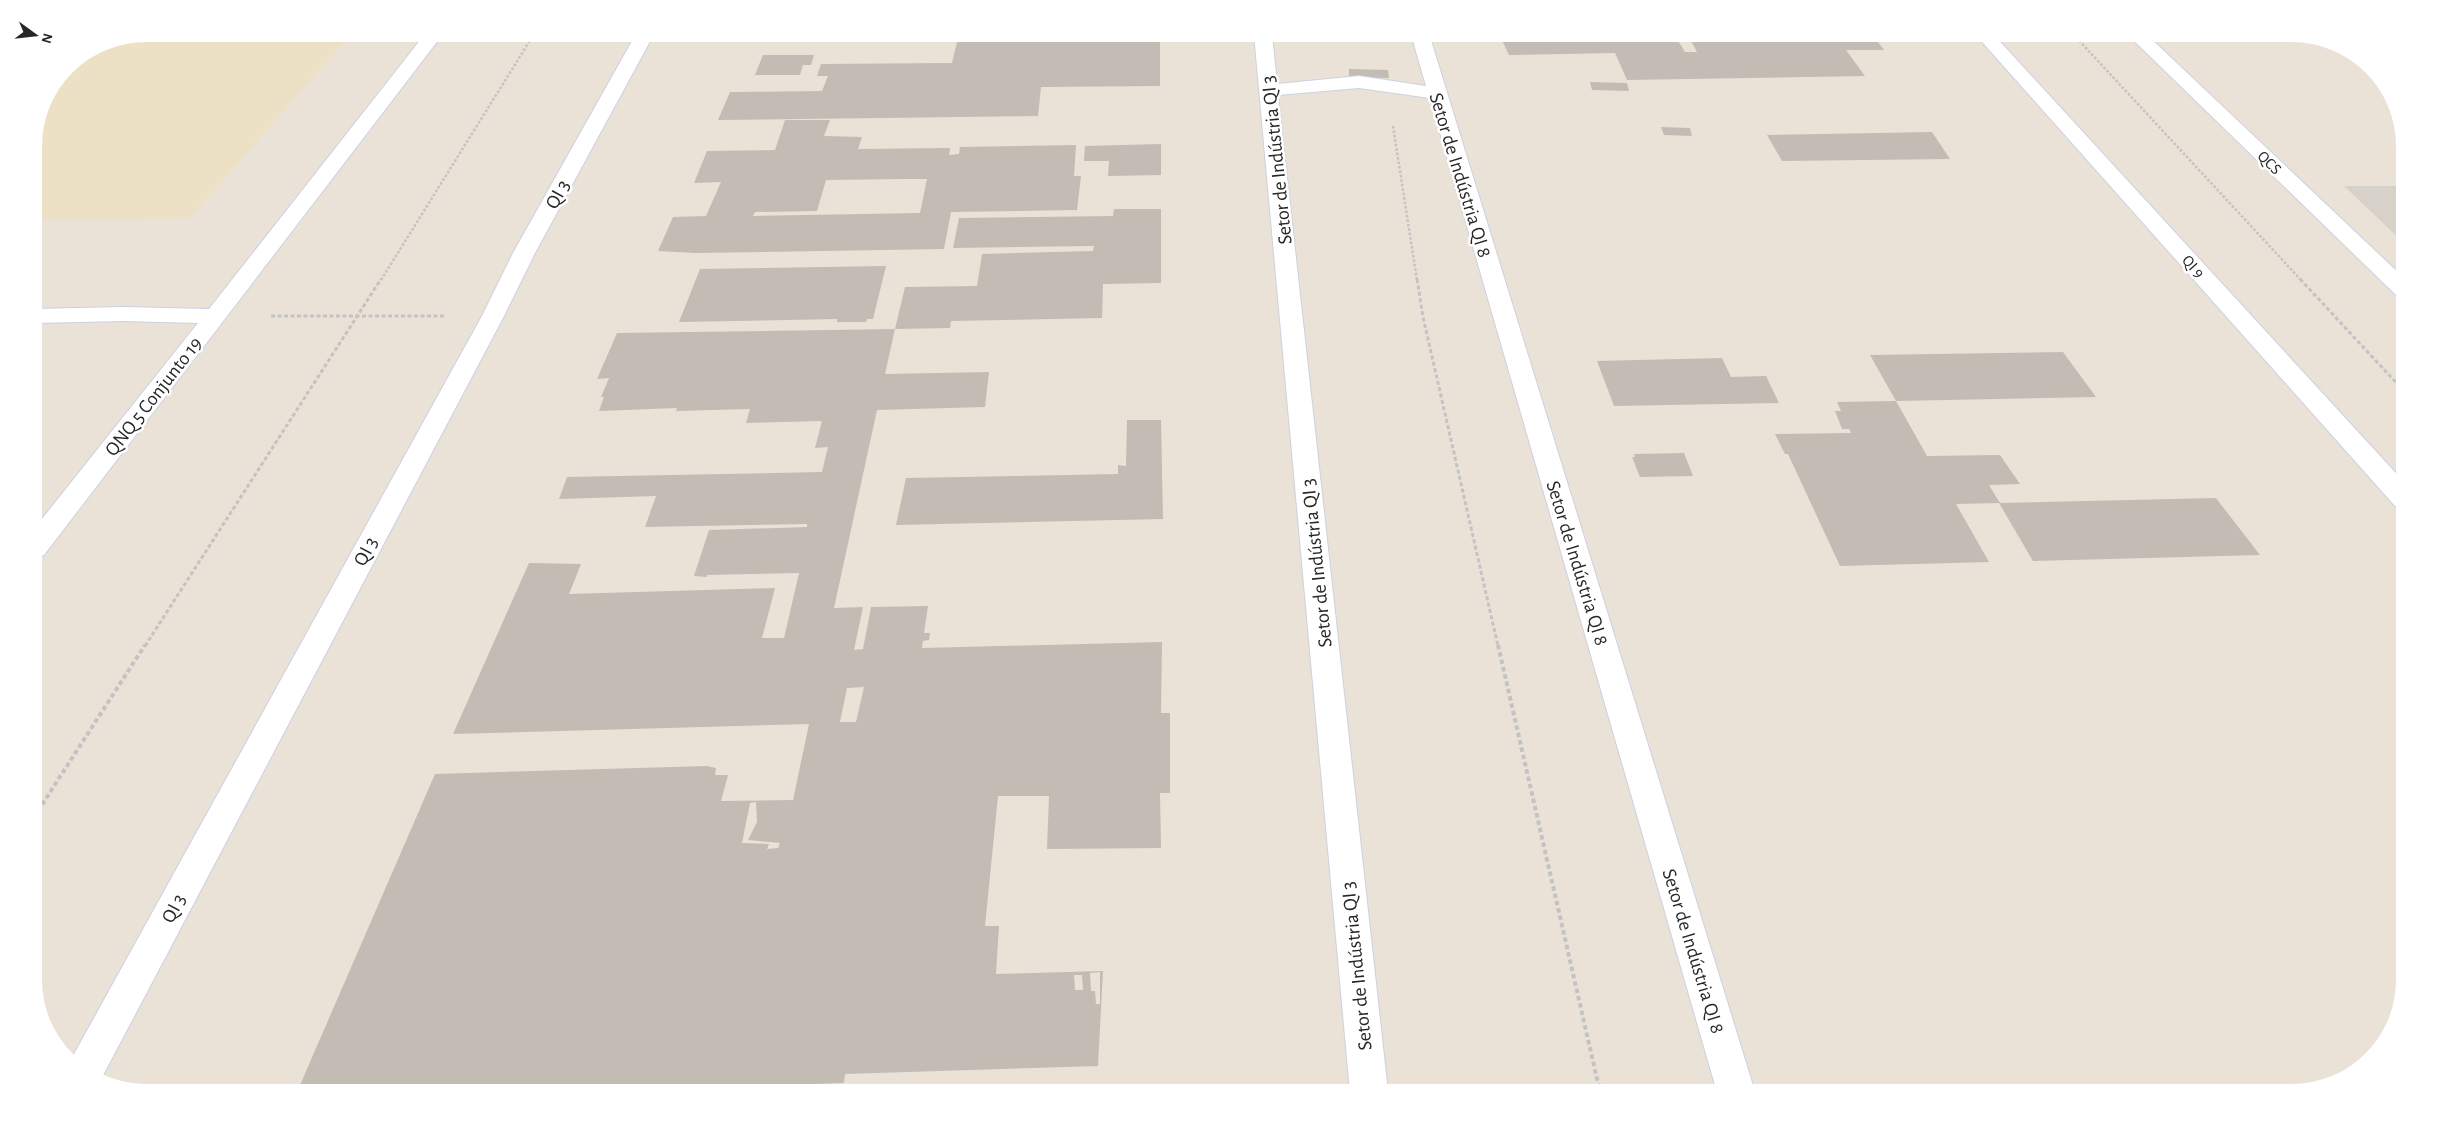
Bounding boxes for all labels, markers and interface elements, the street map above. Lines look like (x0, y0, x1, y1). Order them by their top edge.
north arrow (10, 10, 60, 60)
text: N (39, 32, 55, 45)
street label: Setor de Indústria QI 3 (1258, 74, 1296, 245)
street label: Setor de Indústria QI 8 (1425, 91, 1495, 260)
street label: QCS (2254, 148, 2284, 178)
street label: QI 3 (542, 177, 574, 212)
street label: QI 9 (2178, 252, 2207, 282)
street label: QNQ 5 Conjunto 19 (101, 333, 206, 460)
street label: Setor de Indústria QI 3 (1298, 477, 1336, 648)
street label: Setor de Indústria QI 8 (1542, 479, 1612, 648)
street label: QI 3 (350, 534, 382, 569)
street label: Setor de Indústria QI 8 (1658, 867, 1728, 1036)
street label: Setor de Indústria QI 3 (1338, 880, 1376, 1051)
street label: QI 3 (158, 891, 190, 926)

